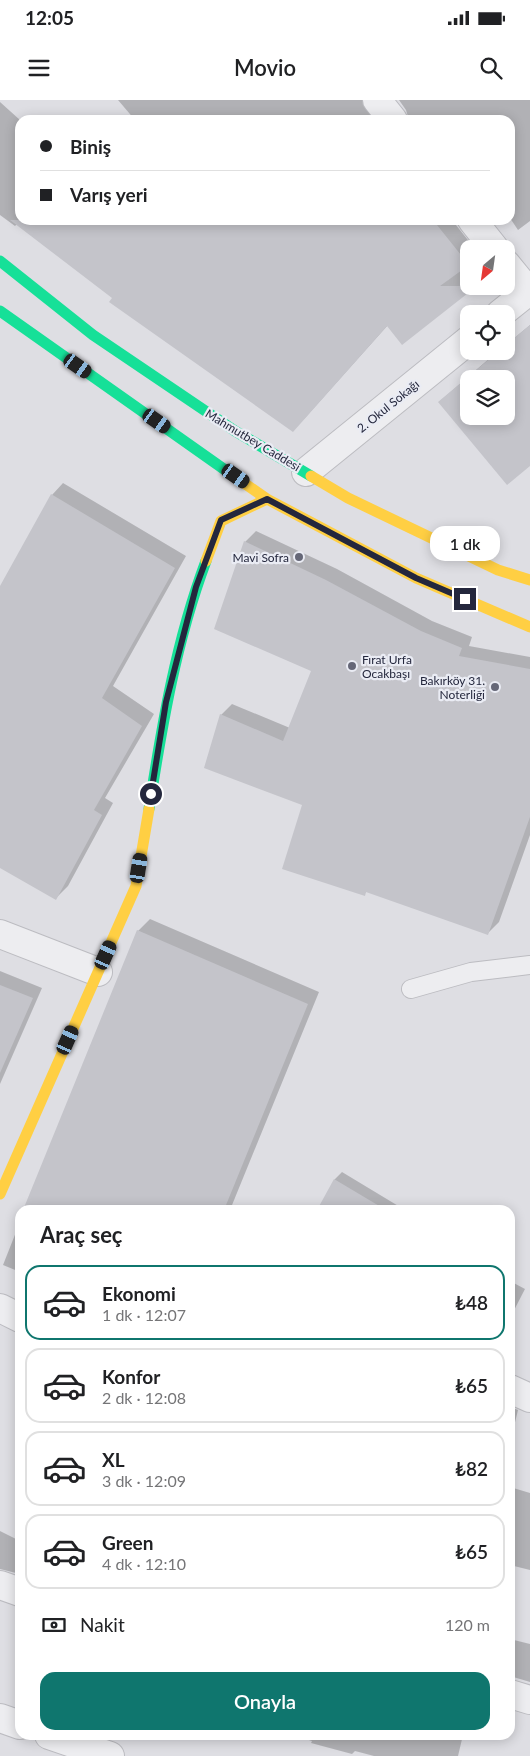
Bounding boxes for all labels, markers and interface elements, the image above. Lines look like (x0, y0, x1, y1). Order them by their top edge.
text: 12:05 (25, 6, 74, 29)
icon: menu (25, 54, 53, 82)
text: Movio (234, 54, 296, 81)
icon: search (477, 54, 505, 82)
text: Biniş (70, 135, 111, 158)
text: Varış yeri (70, 183, 148, 206)
north arrow (460, 240, 515, 295)
map controls (460, 240, 515, 425)
button: locate (460, 305, 515, 360)
car (61, 351, 94, 381)
button: layers (460, 370, 515, 425)
street label: 2. Okul Sokağı (354, 376, 422, 436)
car (140, 406, 173, 436)
street label: Mahmutbey Caddesi (203, 406, 303, 474)
car (219, 461, 252, 491)
callout: 1 dk (430, 526, 500, 562)
text: 1 dk (450, 534, 480, 553)
place label: Mavi Sofra (232, 550, 289, 565)
marker: Mavi Sofra (293, 551, 305, 563)
route end (454, 588, 476, 610)
place label: Fırat Urfa Ocakbaşı (362, 652, 412, 681)
marker: Fırat Urfa Ocakbaşı (346, 660, 358, 672)
place label: Bakırköy 31. Noterliği (420, 673, 485, 702)
marker: Bakırköy 31. Noterliği (489, 681, 501, 693)
route start (140, 783, 162, 805)
car (129, 852, 148, 884)
car (93, 938, 118, 972)
car (55, 1023, 80, 1057)
text: Araç seç (40, 1221, 123, 1248)
icon: car (42, 1280, 87, 1325)
text: Ekonomi (102, 1282, 176, 1305)
text: ₺48 (455, 1291, 488, 1314)
text: 1 dk · 12:07 (102, 1305, 186, 1324)
icon: car (42, 1363, 87, 1408)
text: Konfor (102, 1365, 160, 1388)
text: ₺65 (455, 1374, 488, 1397)
text: 2 dk · 12:08 (102, 1388, 186, 1407)
icon: car (42, 1446, 87, 1491)
text: XL (102, 1448, 125, 1471)
text: ₺82 (455, 1457, 488, 1480)
text: 3 dk · 12:09 (102, 1471, 186, 1490)
icon: car (42, 1529, 87, 1574)
text: Green (102, 1531, 153, 1554)
text: ₺65 (455, 1540, 488, 1563)
text: 4 dk · 12:10 (102, 1554, 186, 1573)
icon: cash (40, 1611, 68, 1639)
text: Nakit (80, 1613, 125, 1636)
text: 120 m (445, 1615, 490, 1634)
button: Onayla (40, 1672, 490, 1730)

